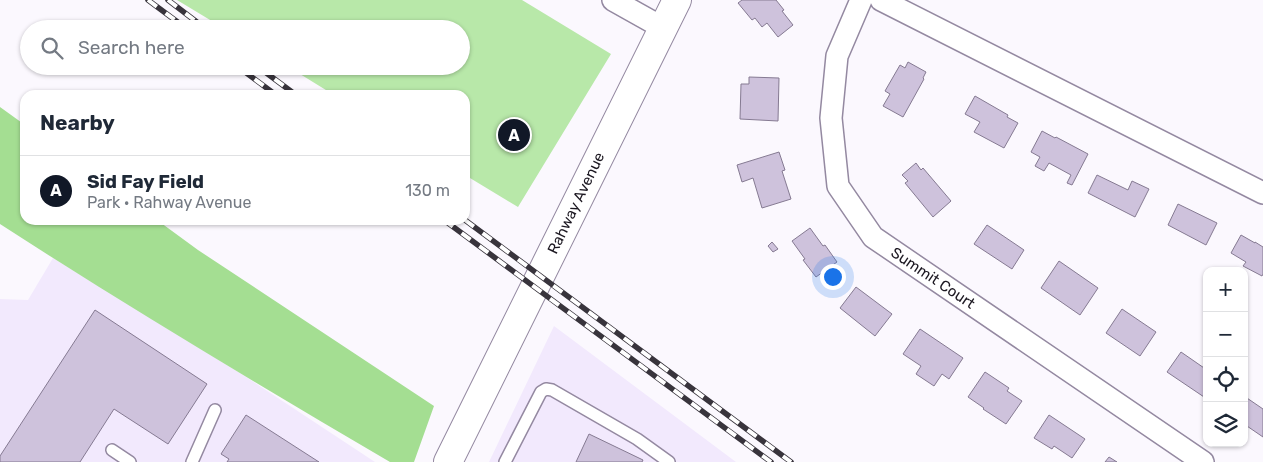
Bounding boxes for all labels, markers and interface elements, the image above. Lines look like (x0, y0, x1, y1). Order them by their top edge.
search box (20, 20, 470, 75)
icon: search (38, 34, 66, 62)
text: Search here (78, 36, 185, 59)
text: Nearby (40, 110, 115, 135)
pin: A (498, 116, 530, 154)
street label: Rahway Avenue (544, 149, 608, 257)
text: Sid Fay Field (87, 170, 204, 193)
text: A (50, 181, 62, 200)
text: 130 m (405, 181, 450, 200)
text: Park · Rahway Avenue (87, 193, 251, 212)
street label: Summit Court (888, 243, 979, 313)
your location (820, 264, 846, 290)
map controls (1203, 267, 1248, 447)
button: + (1203, 267, 1248, 312)
button: − (1203, 312, 1248, 357)
button: locate (1203, 357, 1248, 402)
button: layers (1203, 402, 1248, 447)

